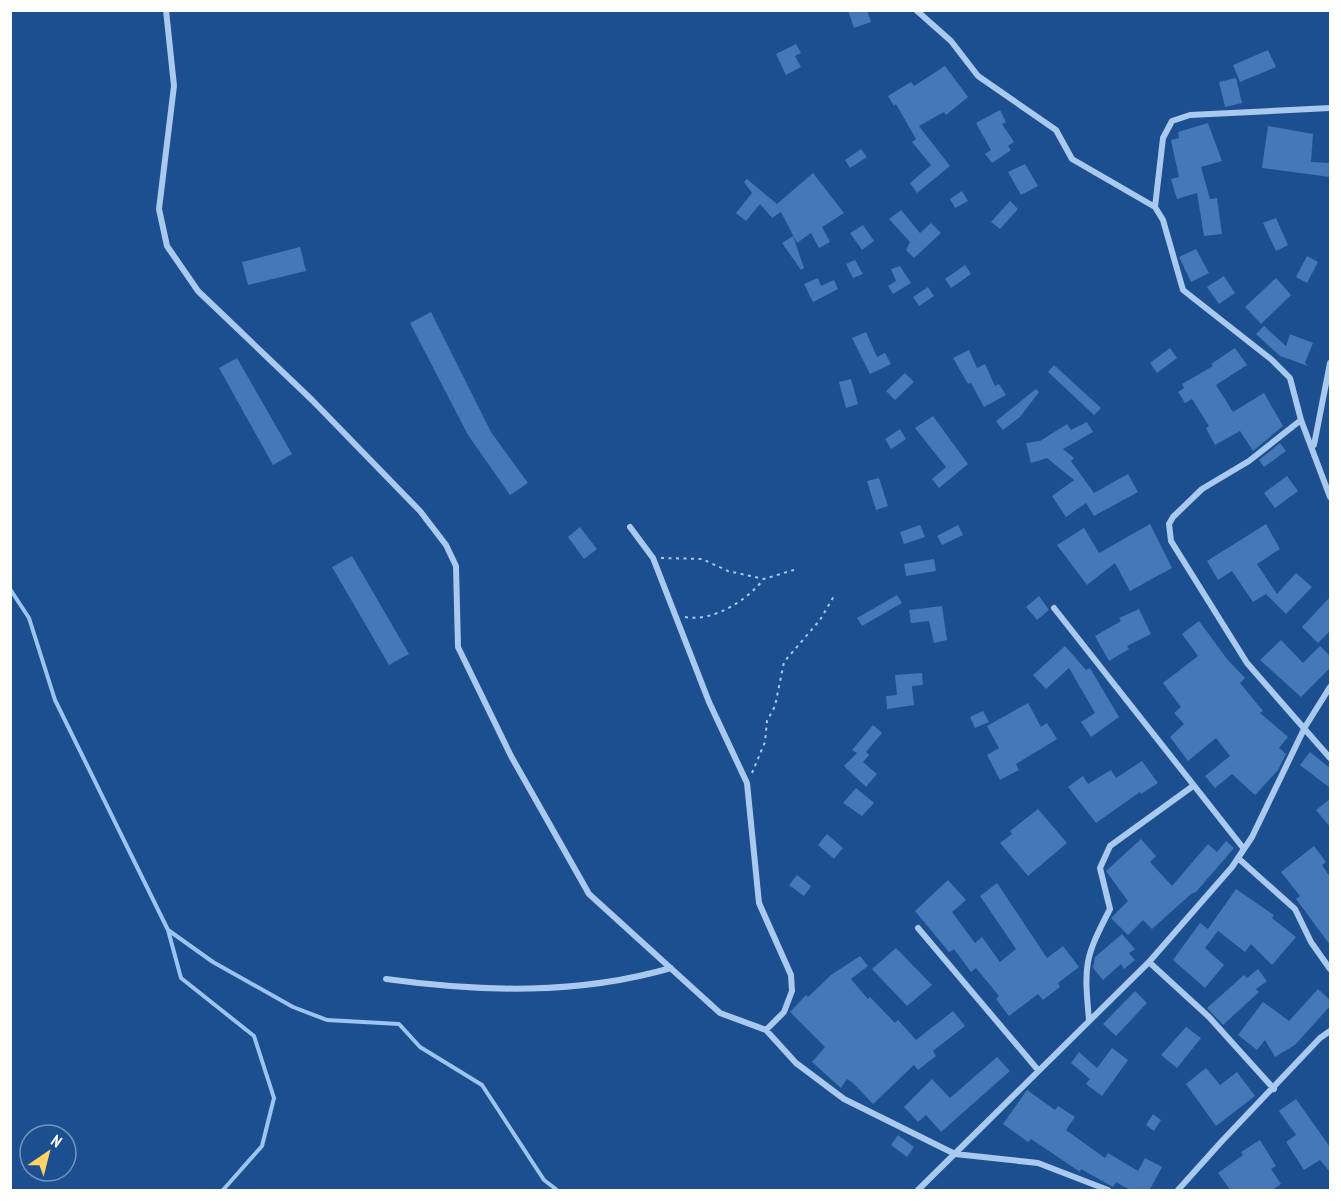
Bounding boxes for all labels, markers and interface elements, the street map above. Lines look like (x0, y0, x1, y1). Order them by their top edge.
north arrow (18, 1123, 78, 1183)
text: N (47, 1130, 66, 1151)

